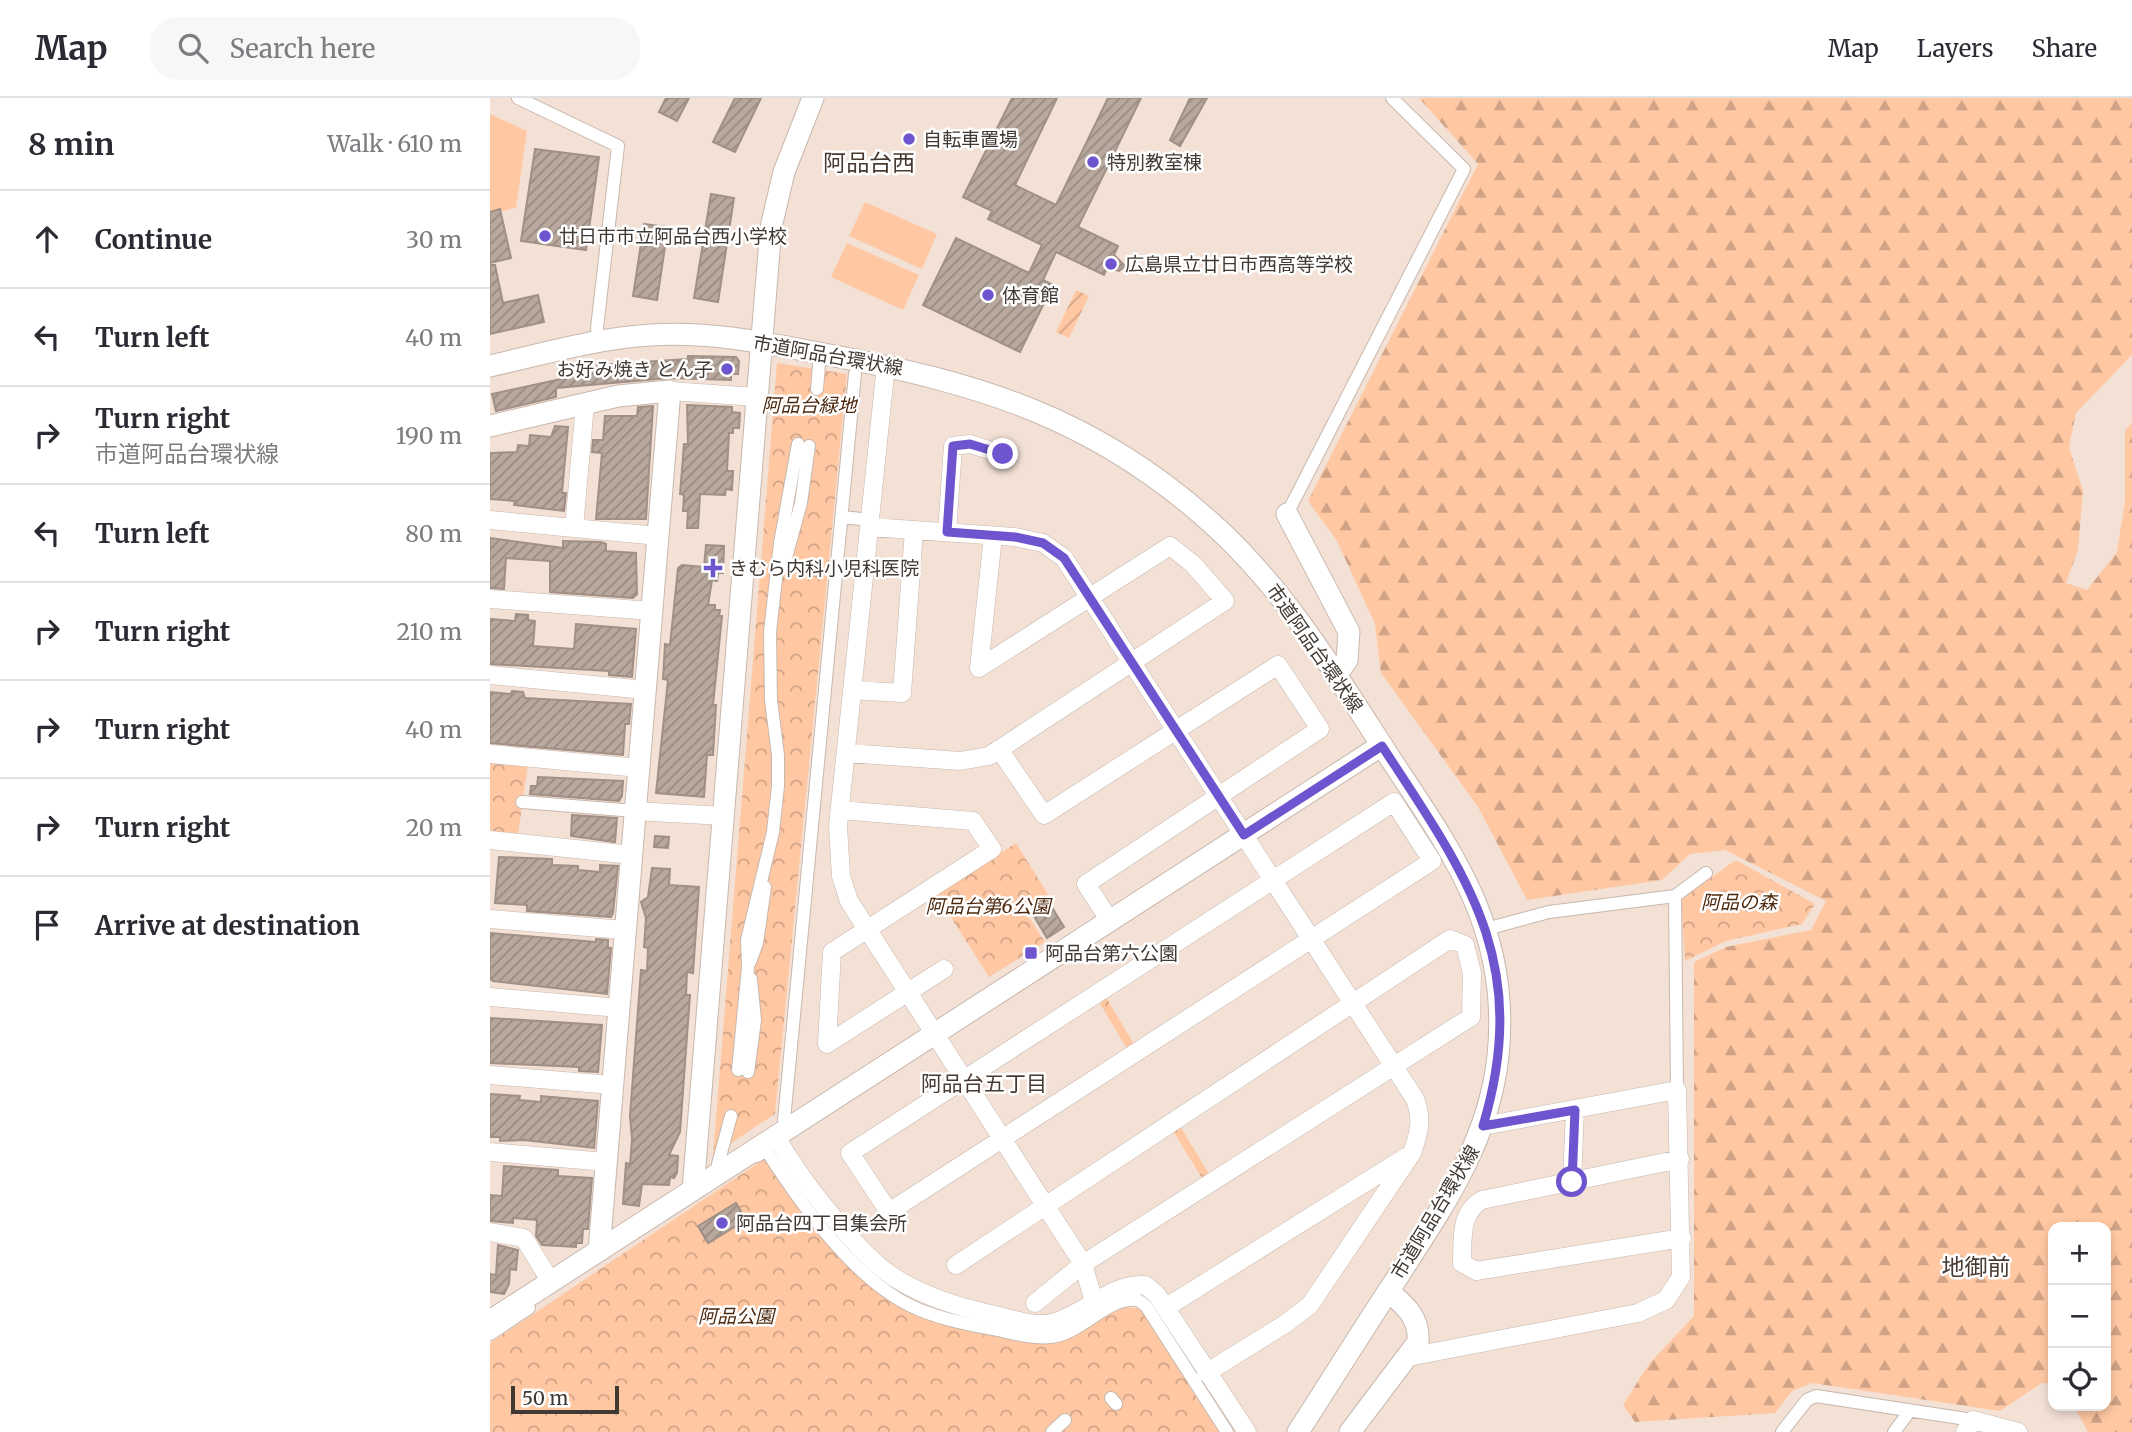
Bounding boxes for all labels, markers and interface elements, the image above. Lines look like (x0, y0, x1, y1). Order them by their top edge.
search box (150, 17, 640, 80)
text: Map (35, 28, 108, 69)
icon: search (174, 29, 212, 67)
text: Search here (230, 32, 375, 65)
text: Map (1828, 33, 1879, 64)
text: Layers (1917, 33, 1993, 64)
text: Share (2031, 33, 2097, 64)
text: 8 min (28, 125, 114, 163)
place label: 自転車置場 (923, 127, 1018, 151)
text: Walk · 610 m (327, 129, 462, 158)
marker: 自転車置場 (901, 131, 917, 147)
district label: 阿品台西 (823, 148, 915, 177)
place label: 特別教室棟 (1107, 150, 1202, 174)
marker: 特別教室棟 (1085, 154, 1101, 170)
icon: ahead (28, 220, 66, 258)
text: Continue (95, 223, 212, 256)
place label: 廿日市市立阿品台西小学校 (559, 224, 787, 248)
text: 30 m (406, 225, 462, 254)
marker: 廿日市市立阿品台西小学校 (537, 228, 553, 244)
place label: 広島県立廿日市西高等学校 (1125, 252, 1353, 276)
marker: 広島県立廿日市西高等学校 (1103, 256, 1119, 272)
place label: 体育館 (1002, 283, 1059, 307)
marker: 体育館 (980, 287, 996, 303)
icon: left (28, 318, 66, 356)
text: Turn left (95, 321, 209, 354)
text: 40 m (405, 323, 462, 352)
street label: 市道阿品台環状線 (751, 330, 905, 380)
place label: お好み焼き とん子 (556, 357, 713, 381)
marker: お好み焼き とん子 (719, 361, 735, 377)
park label: 阿品台緑地 (761, 393, 858, 417)
text: Turn right (95, 402, 230, 435)
icon: right (28, 416, 66, 454)
text: 190 m (396, 421, 462, 450)
route end (987, 438, 1018, 469)
text: 市道阿品台環状線 (95, 439, 279, 468)
icon: left (28, 514, 66, 552)
text: Turn left (95, 517, 209, 550)
text: 80 m (405, 519, 462, 548)
place label: きむら内科小児科医院 (729, 556, 919, 580)
marker: きむら内科小児科医院 (703, 558, 723, 578)
street label: 市道阿品台環状線 (1262, 579, 1368, 717)
icon: right (28, 612, 66, 650)
text: Turn right (95, 615, 230, 648)
text: 210 m (397, 617, 462, 646)
icon: right (28, 710, 66, 748)
text: Turn right (95, 713, 230, 746)
text: 40 m (405, 715, 462, 744)
icon: right (28, 808, 66, 846)
text: Turn right (95, 811, 230, 844)
text: 20 m (406, 813, 462, 842)
park label: 阿品の森 (1701, 890, 1779, 914)
park label: 阿品台第6公園 (925, 894, 1054, 918)
icon: arrive (28, 906, 66, 944)
text: Arrive at destination (95, 909, 360, 942)
place label: 阿品台第六公園 (1045, 941, 1178, 965)
marker: 阿品台第六公園 (1023, 945, 1039, 961)
district label: 阿品台五丁目 (921, 1070, 1047, 1097)
street label: 市道阿品台環状線 (1386, 1141, 1484, 1283)
route start (1556, 1166, 1587, 1197)
place label: 阿品台四丁目集会所 (736, 1211, 907, 1235)
marker: 阿品台四丁目集会所 (714, 1215, 730, 1231)
map controls (2048, 1222, 2111, 1411)
button: + (2048, 1222, 2111, 1285)
district label: 地御前 (1942, 1252, 2011, 1281)
button: − (2048, 1285, 2111, 1348)
park label: 阿品公園 (698, 1304, 777, 1328)
button: locate (2048, 1348, 2111, 1411)
scale bar (511, 1383, 620, 1415)
text: 50 m (522, 1386, 568, 1410)

